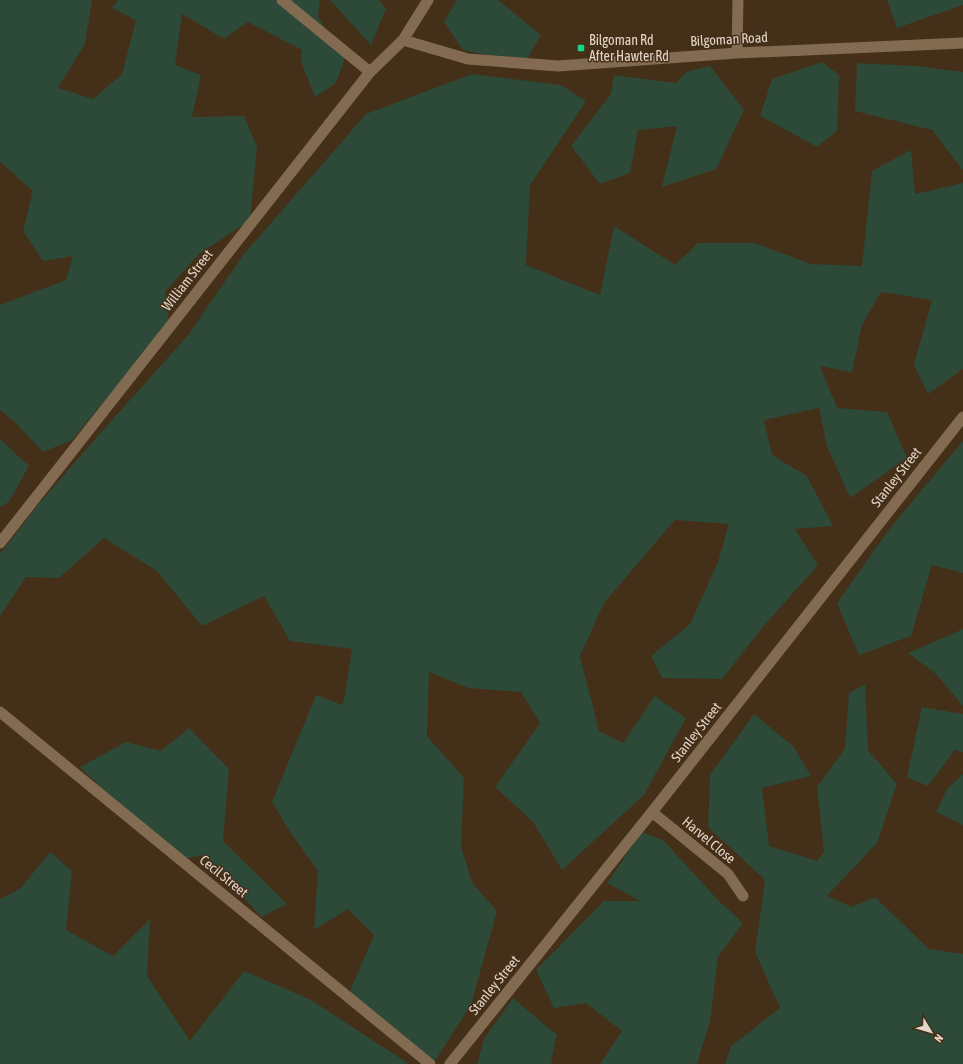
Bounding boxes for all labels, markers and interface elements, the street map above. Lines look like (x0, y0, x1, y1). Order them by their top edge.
street label: Bilgoman Road (690, 29, 768, 49)
place label: Bilgoman Rd After Hawter Rd (589, 32, 669, 64)
marker: Bilgoman Rd After Hawter Rd (576, 43, 586, 53)
street label: William Street (158, 246, 216, 314)
street label: Stanley Street (868, 444, 924, 510)
street label: Stanley Street (668, 699, 724, 765)
street label: Harvel Close (679, 813, 739, 867)
street label: Cecil Street (197, 852, 251, 900)
street label: Stanley Street (465, 952, 523, 1018)
north arrow (911, 1012, 951, 1052)
text: N (932, 1032, 946, 1044)

